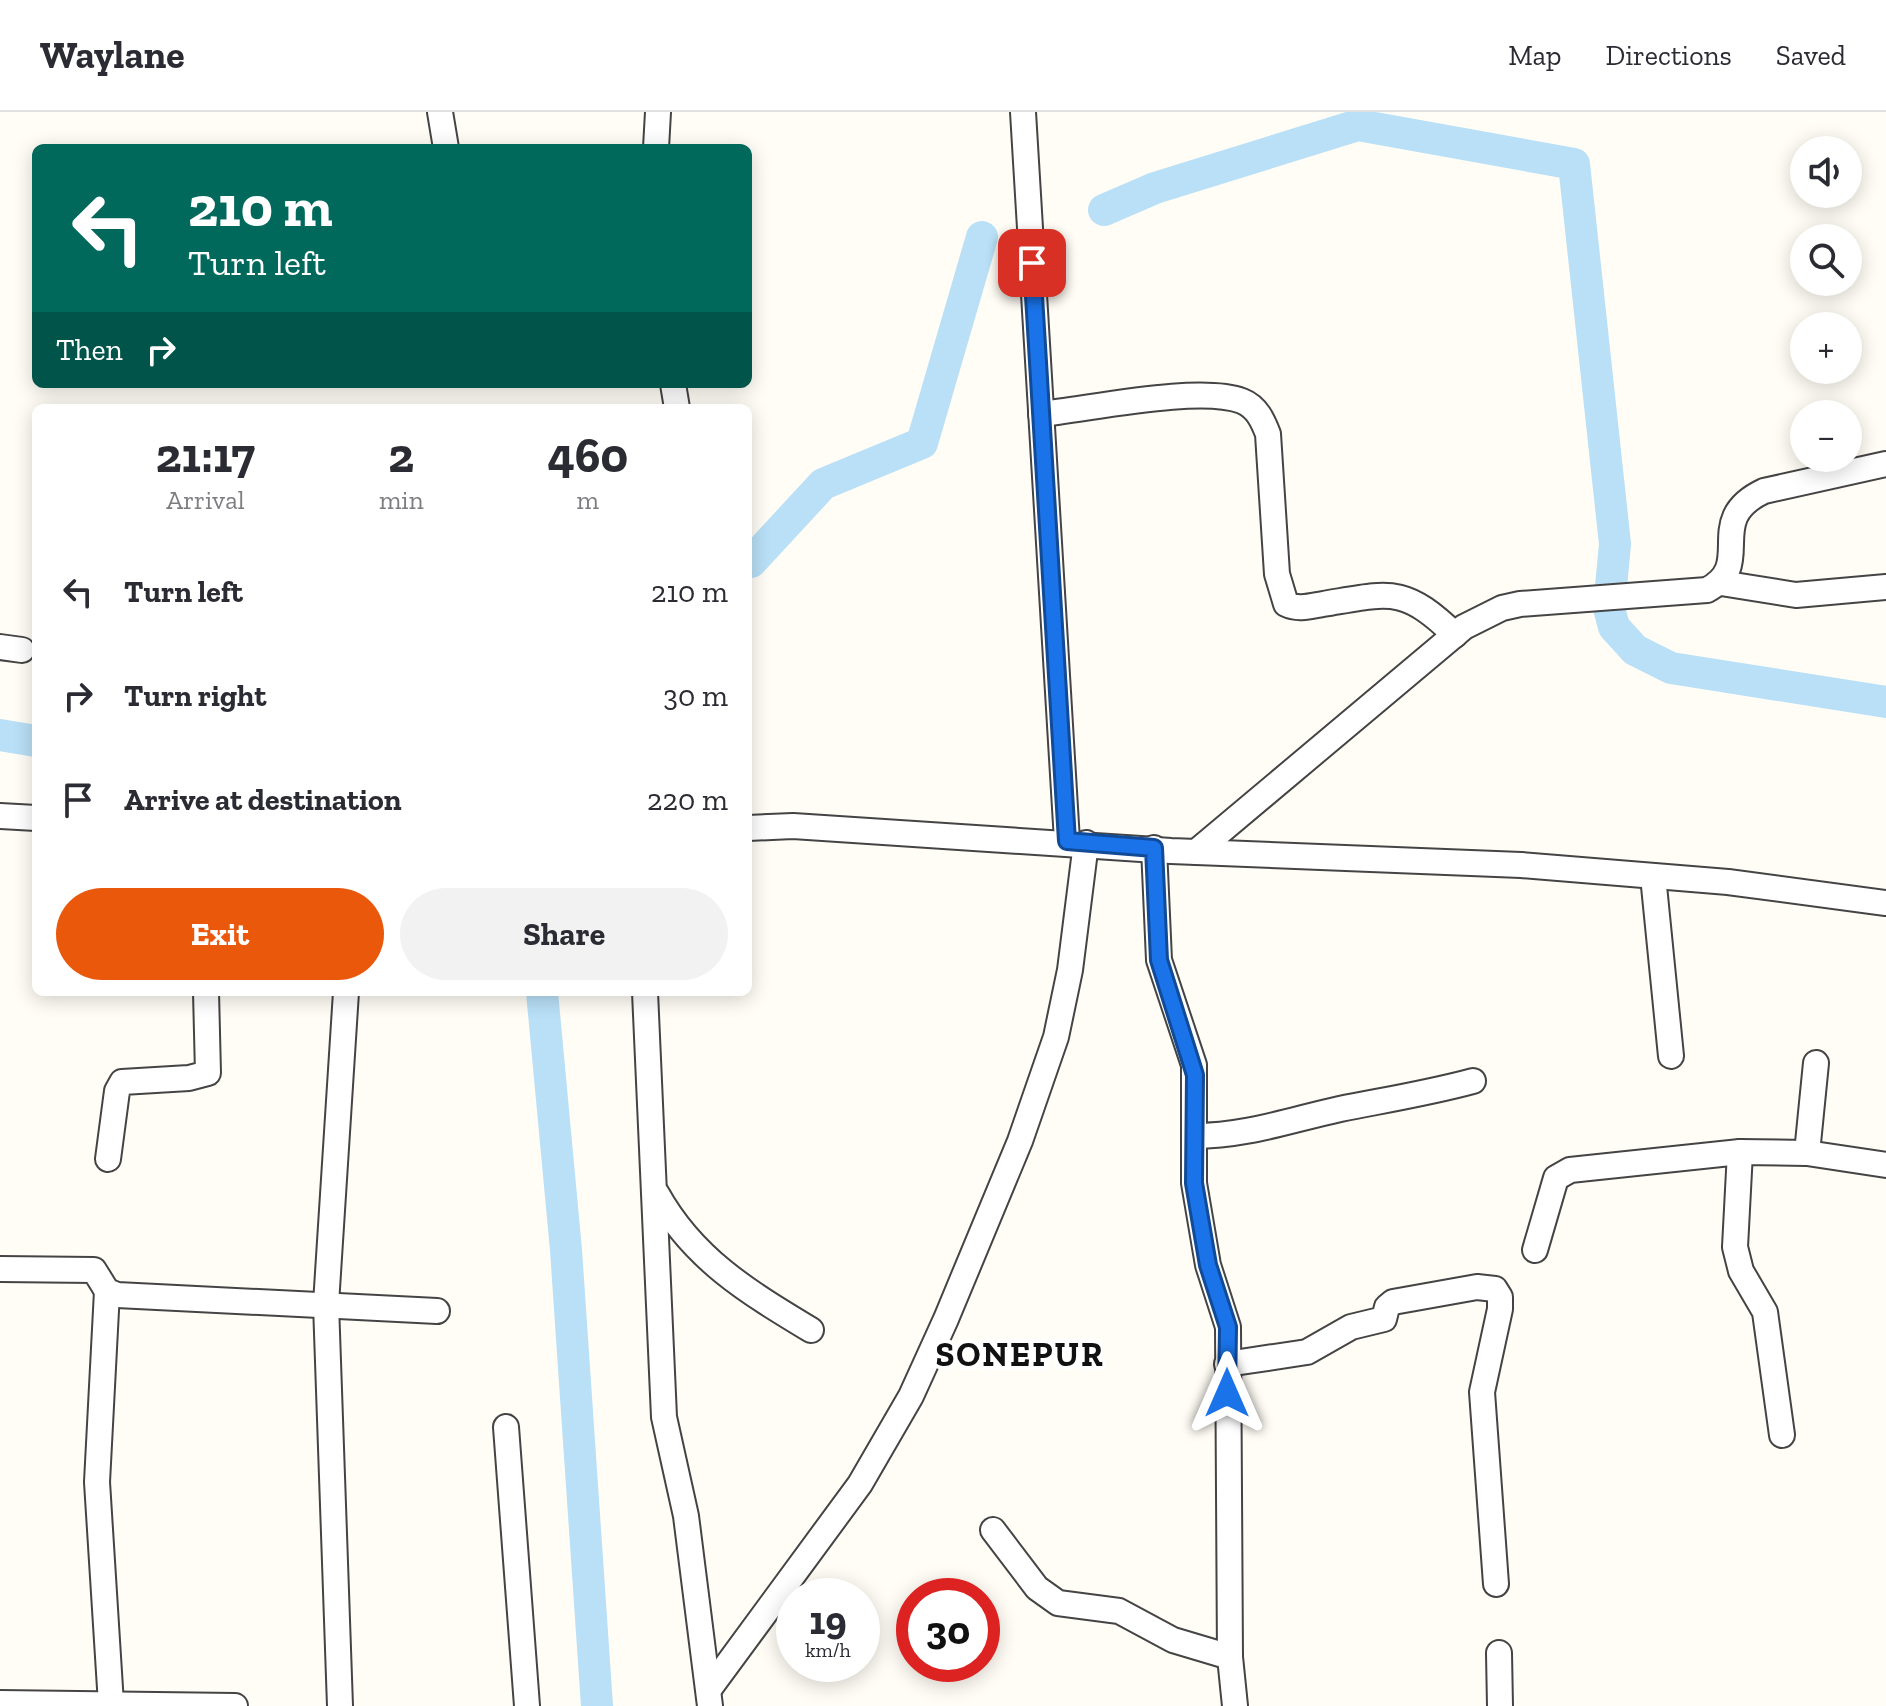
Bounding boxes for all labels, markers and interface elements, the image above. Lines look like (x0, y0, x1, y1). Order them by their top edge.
text: Waylane (40, 32, 185, 78)
text: Map (1508, 39, 1561, 72)
text: Directions (1605, 39, 1732, 72)
text: Saved (1776, 39, 1846, 72)
map controls (1790, 136, 1862, 472)
button: sound (1790, 136, 1862, 208)
text: 210 m (188, 173, 332, 240)
icon: left (56, 176, 160, 280)
button: search (1790, 224, 1862, 296)
pin (998, 229, 1066, 297)
text: Turn left (188, 241, 326, 284)
icon: arrive (1010, 241, 1054, 285)
button: + (1790, 312, 1862, 384)
icon: right (139, 328, 183, 372)
text: Then (56, 332, 123, 368)
button: − (1790, 400, 1862, 472)
text: 21:17 (156, 427, 255, 484)
text: 2 (388, 427, 414, 484)
text: 460 (547, 427, 628, 484)
text: Arrival (166, 484, 245, 516)
text: min (379, 484, 424, 516)
text: m (577, 484, 599, 516)
icon: left (56, 570, 100, 614)
text: Turn left (124, 574, 243, 610)
text: 210 m (651, 574, 728, 610)
icon: right (56, 674, 100, 718)
text: Turn right (124, 678, 266, 714)
text: 30 m (663, 678, 728, 714)
icon: arrive (56, 778, 100, 822)
text: Arrive at destination (124, 782, 401, 818)
text: 220 m (647, 782, 728, 818)
button: Exit (56, 888, 384, 980)
button: Share (400, 888, 728, 980)
district label: SONEPUR (935, 1334, 1105, 1375)
position arrow (1185, 1351, 1269, 1435)
speed limit sign: 30 (896, 1578, 1000, 1682)
text: 19 (809, 1596, 847, 1644)
text: km/h (805, 1638, 851, 1662)

